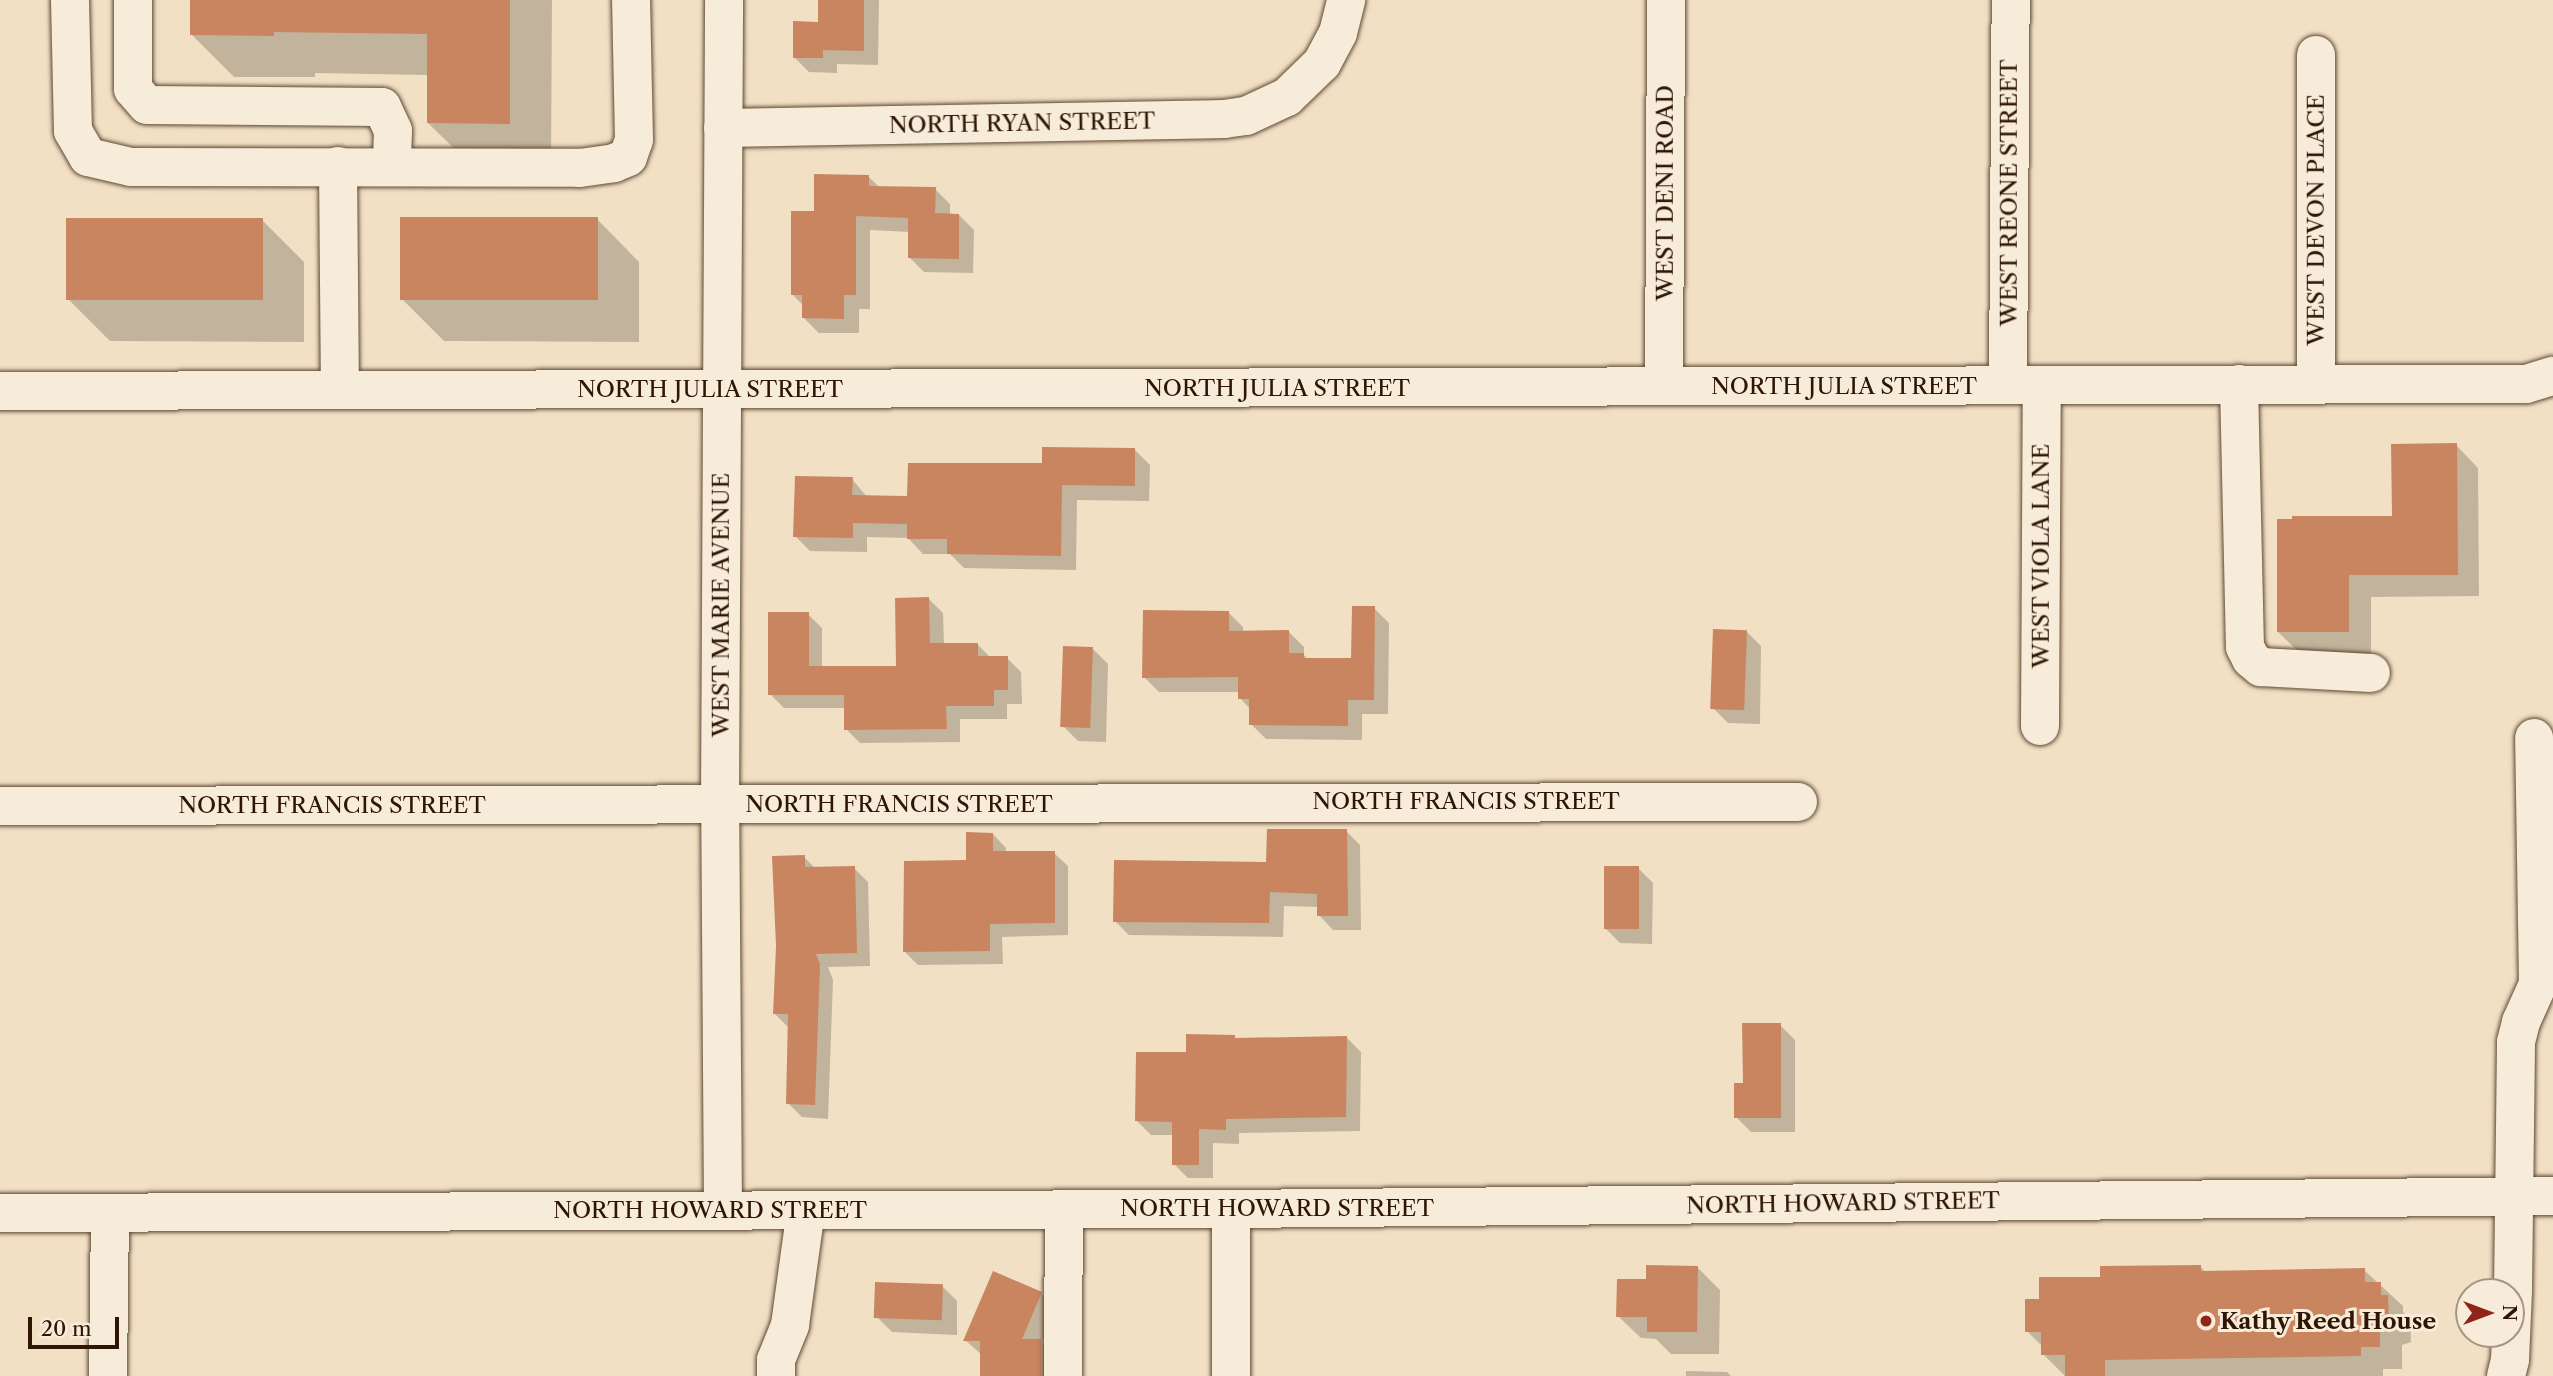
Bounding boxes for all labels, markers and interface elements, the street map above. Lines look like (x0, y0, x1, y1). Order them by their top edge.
street label: WEST REONE STREET (1995, 59, 2023, 327)
street label: WEST DENI ROAD (1651, 85, 1679, 301)
street label: WEST DEVON PLACE (2302, 94, 2330, 346)
street label: NORTH RYAN STREET (889, 107, 1155, 139)
street label: NORTH JULIA STREET (1711, 372, 1977, 400)
street label: NORTH JULIA STREET (1144, 374, 1410, 402)
street label: NORTH JULIA STREET (577, 375, 843, 403)
street label: WEST VIOLA LANE (2027, 442, 2055, 670)
street label: WEST MARIE AVENUE (707, 472, 735, 738)
street label: NORTH FRANCIS STREET (1312, 787, 1620, 815)
street label: NORTH FRANCIS STREET (745, 790, 1053, 818)
street label: NORTH FRANCIS STREET (178, 791, 486, 819)
street label: NORTH HOWARD STREET (1686, 1186, 2000, 1220)
street label: NORTH HOWARD STREET (1120, 1194, 1434, 1222)
street label: NORTH HOWARD STREET (553, 1196, 867, 1224)
north arrow (2455, 1278, 2525, 1348)
scale bar (32, 1302, 122, 1346)
text: N (2498, 1305, 2521, 1321)
place label: Kathy Reed House (2220, 1307, 2437, 1335)
marker: Kathy Reed House (2198, 1313, 2214, 1329)
text: 20 m (41, 1316, 92, 1341)

